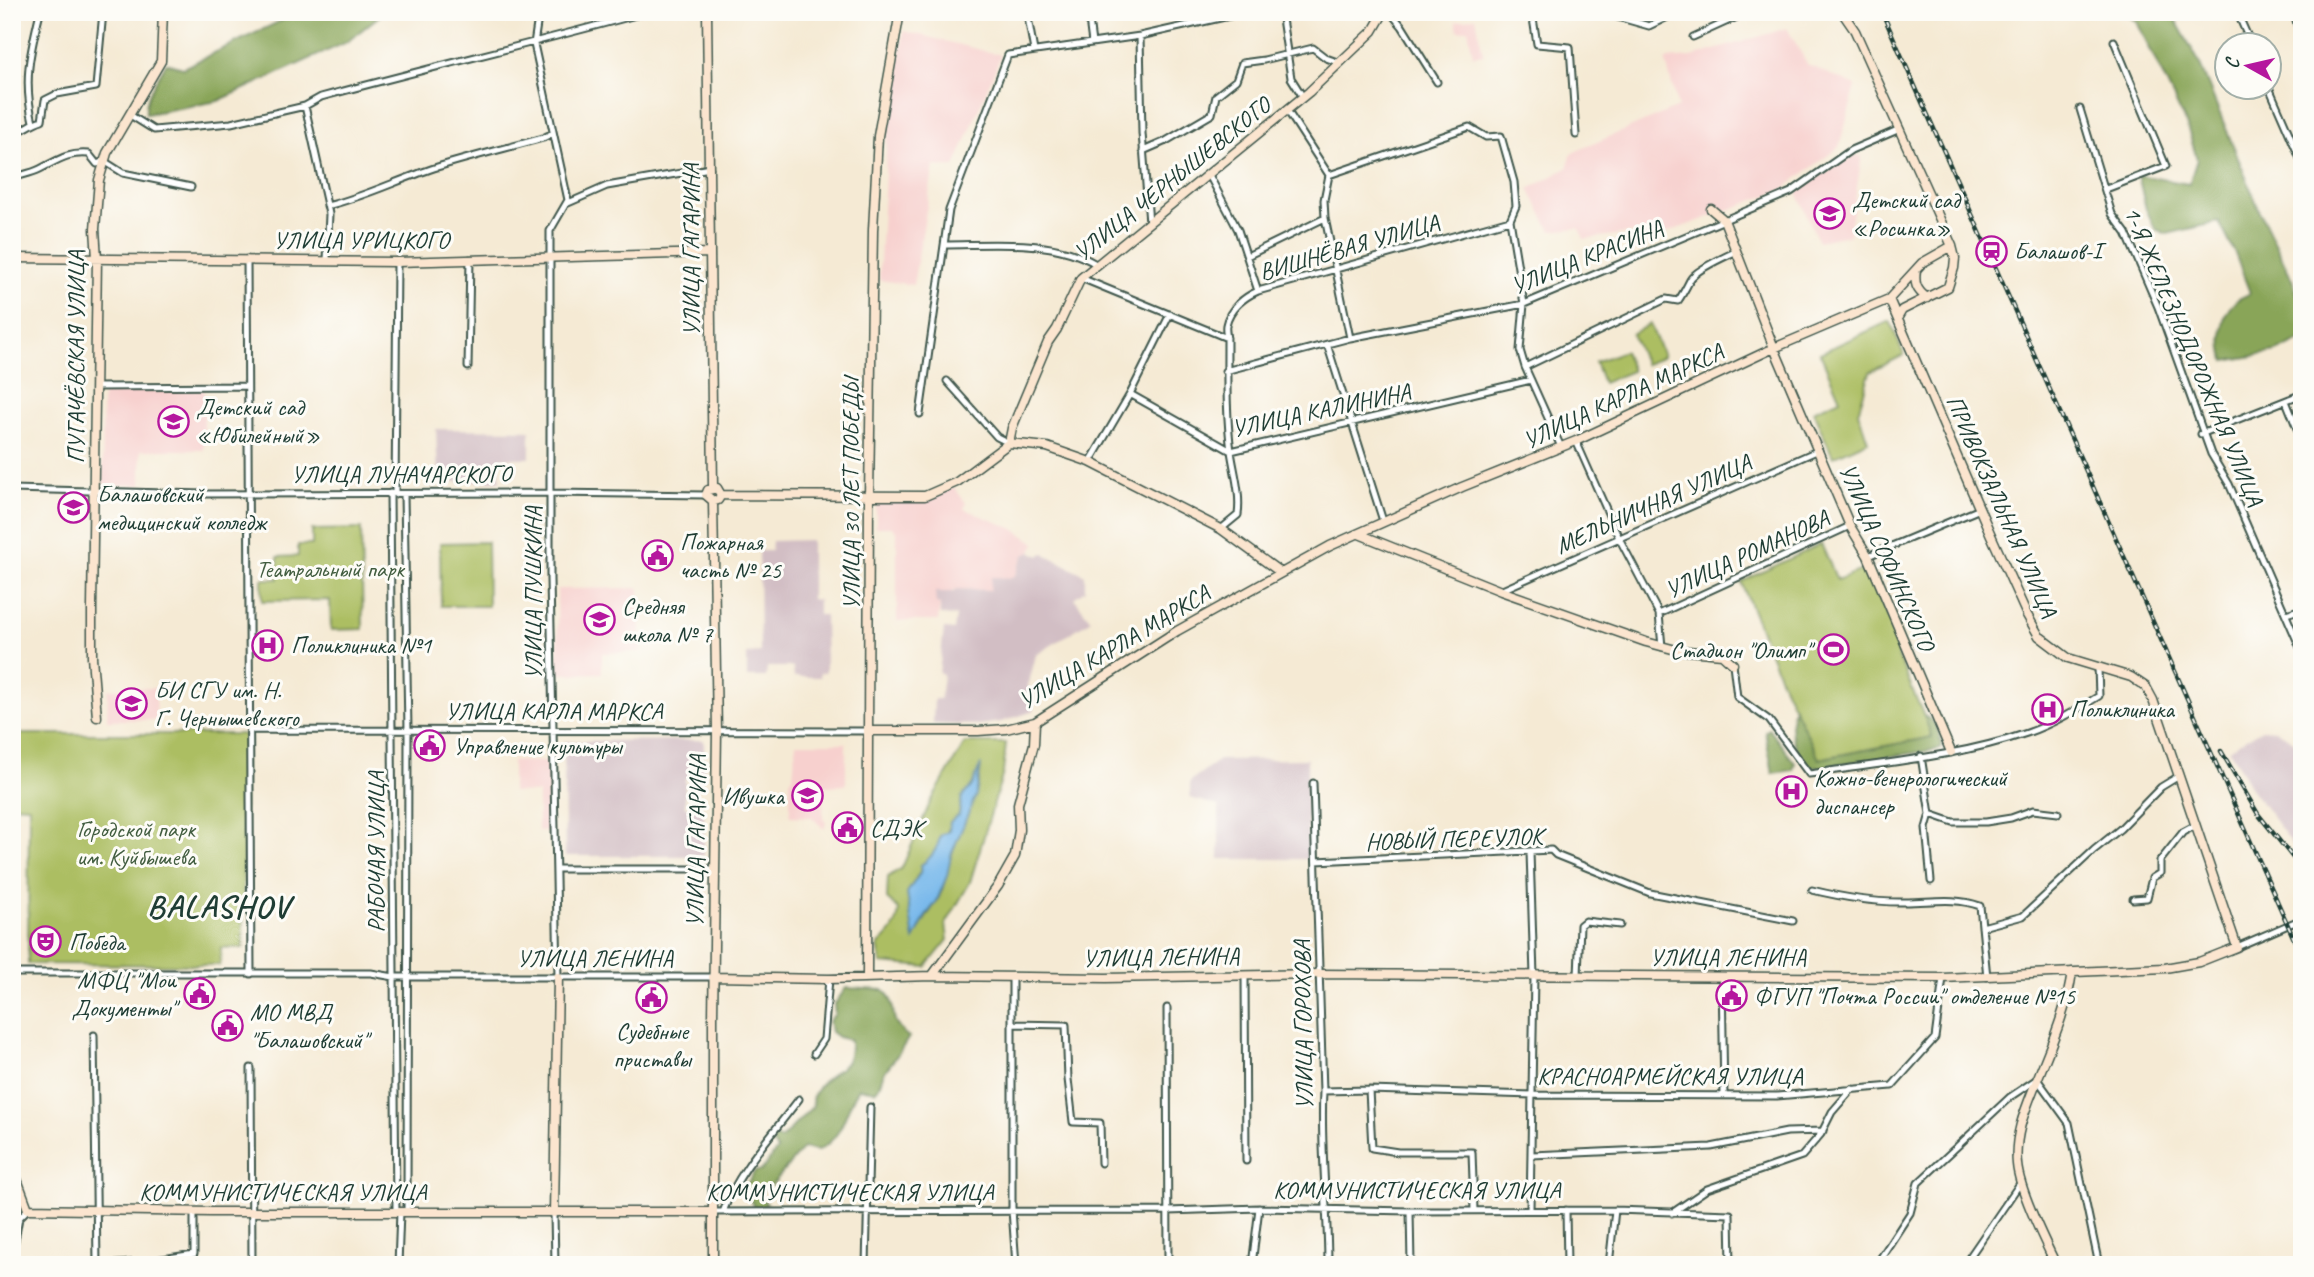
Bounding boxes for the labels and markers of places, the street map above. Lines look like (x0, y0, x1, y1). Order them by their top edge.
place label: Детский сад «Росинка» (1852, 185, 1962, 243)
school or university icon: Детский сад «Росинка» (1812, 197, 1846, 231)
station icon: Балашов-I (1974, 234, 2008, 268)
place label: Балашов-I (2014, 236, 2107, 266)
place label: Детский сад «Юбилейный» (196, 392, 320, 450)
school or university icon: Детский сад «Юбилейный» (156, 404, 190, 438)
place label: Балашовский медицинский колледж (97, 479, 269, 537)
school or university icon: Балашовский медицинский колледж (57, 491, 91, 525)
place label: Пожарная часть № 25 (680, 527, 782, 585)
public building icon: Пожарная часть № 25 (640, 539, 674, 573)
place label: Средняя школа № 7 (622, 591, 714, 649)
school or university icon: Средняя школа № 7 (582, 603, 616, 637)
hospital icon: Поликлиника №1 (251, 628, 285, 662)
place label: Поликлиника №1 (291, 630, 432, 660)
sports icon: Стадион "Олимп" (1817, 633, 1851, 667)
place label: Стадион "Олимп" (1670, 635, 1816, 665)
place label: БИ СГУ им. Н. Г. Чернышевского (155, 675, 300, 733)
school or university icon: БИ СГУ им. Н. Г. Чернышевского (115, 687, 149, 721)
hospital icon: Поликлиника (2030, 692, 2064, 726)
place label: Поликлиника (2070, 694, 2175, 724)
public building icon: Управление культуры (413, 729, 447, 763)
place label: Управление культуры (453, 731, 624, 761)
place label: Кожно-венерологический диспансер (1814, 763, 2009, 821)
hospital icon: Кожно-венерологический диспансер (1774, 775, 1808, 809)
school or university icon: Ивушка (790, 779, 824, 813)
place label: Ивушка (722, 781, 785, 811)
public building icon: СДЭК (830, 811, 864, 845)
place label: СДЭК (870, 813, 928, 843)
theatre icon: Победа (29, 925, 63, 959)
place label: Победа (69, 927, 127, 957)
place label: МФЦ "Мои Документы" (72, 965, 181, 1023)
public building icon: МФЦ "Мои Документы" (182, 977, 216, 1011)
public building icon: ФГУП "Почта России" отделение №15 (1714, 979, 1748, 1013)
public building icon: Судебные приставы (635, 980, 669, 1014)
place label: ФГУП "Почта России" отделение №15 (1754, 981, 2076, 1011)
place label: МО МВД "Балашовский" (250, 997, 373, 1055)
public building icon: МО МВД "Балашовский" (210, 1009, 244, 1043)
place label: Судебные приставы (613, 1016, 693, 1074)

